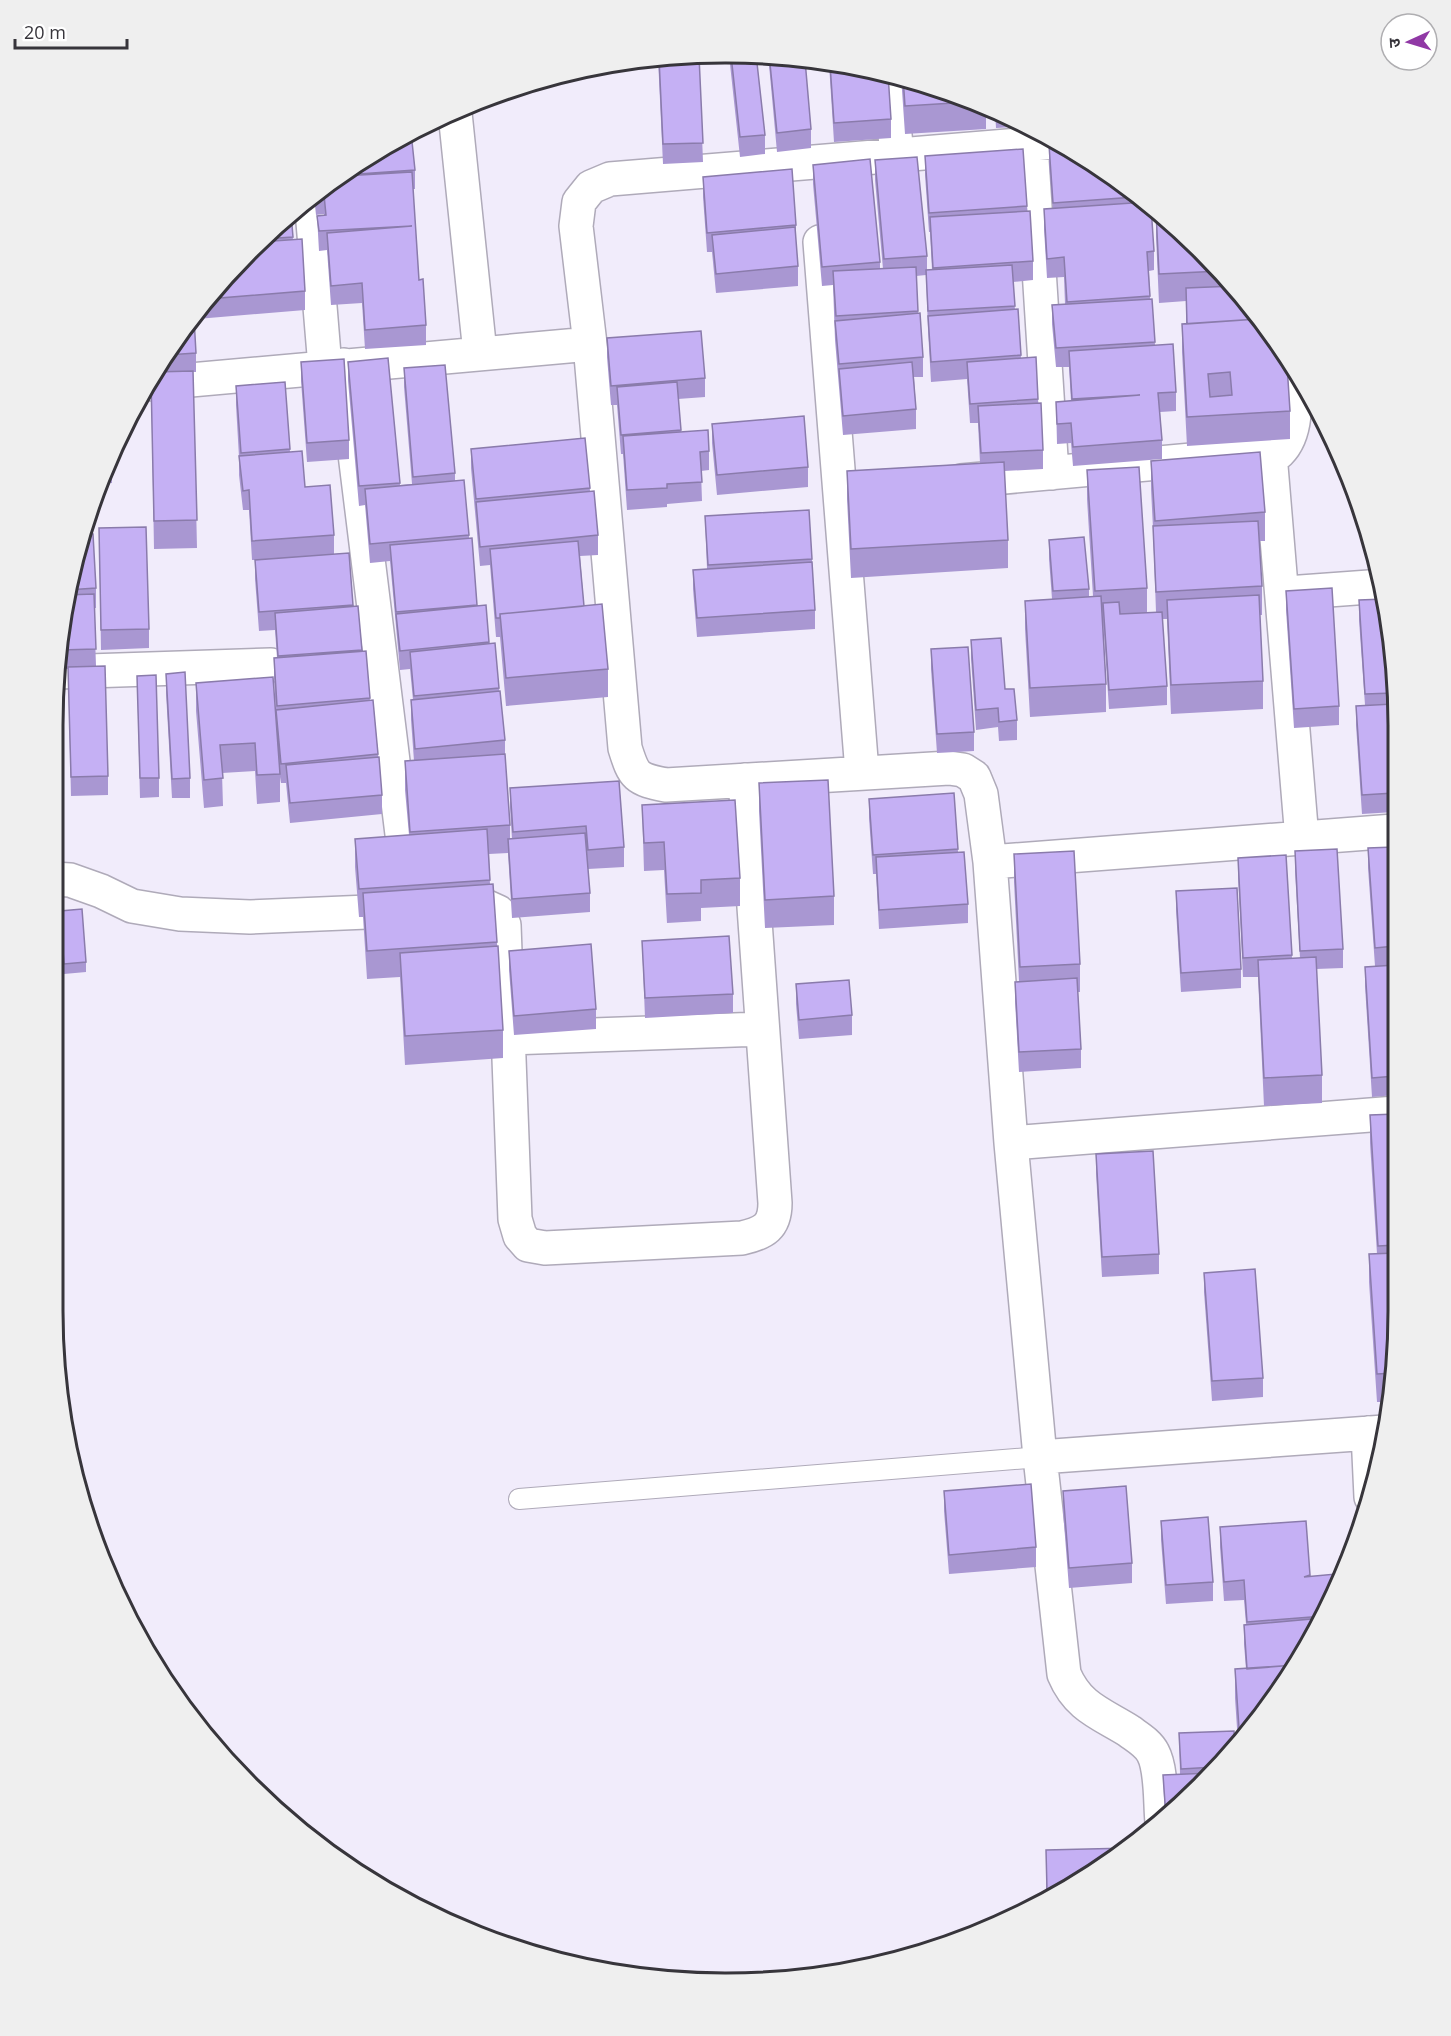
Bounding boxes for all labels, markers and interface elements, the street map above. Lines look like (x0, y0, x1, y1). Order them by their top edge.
scale bar (15, 12, 128, 50)
north arrow (1379, 12, 1439, 72)
text: 20 m (24, 20, 66, 44)
text: उ (1383, 37, 1405, 48)

